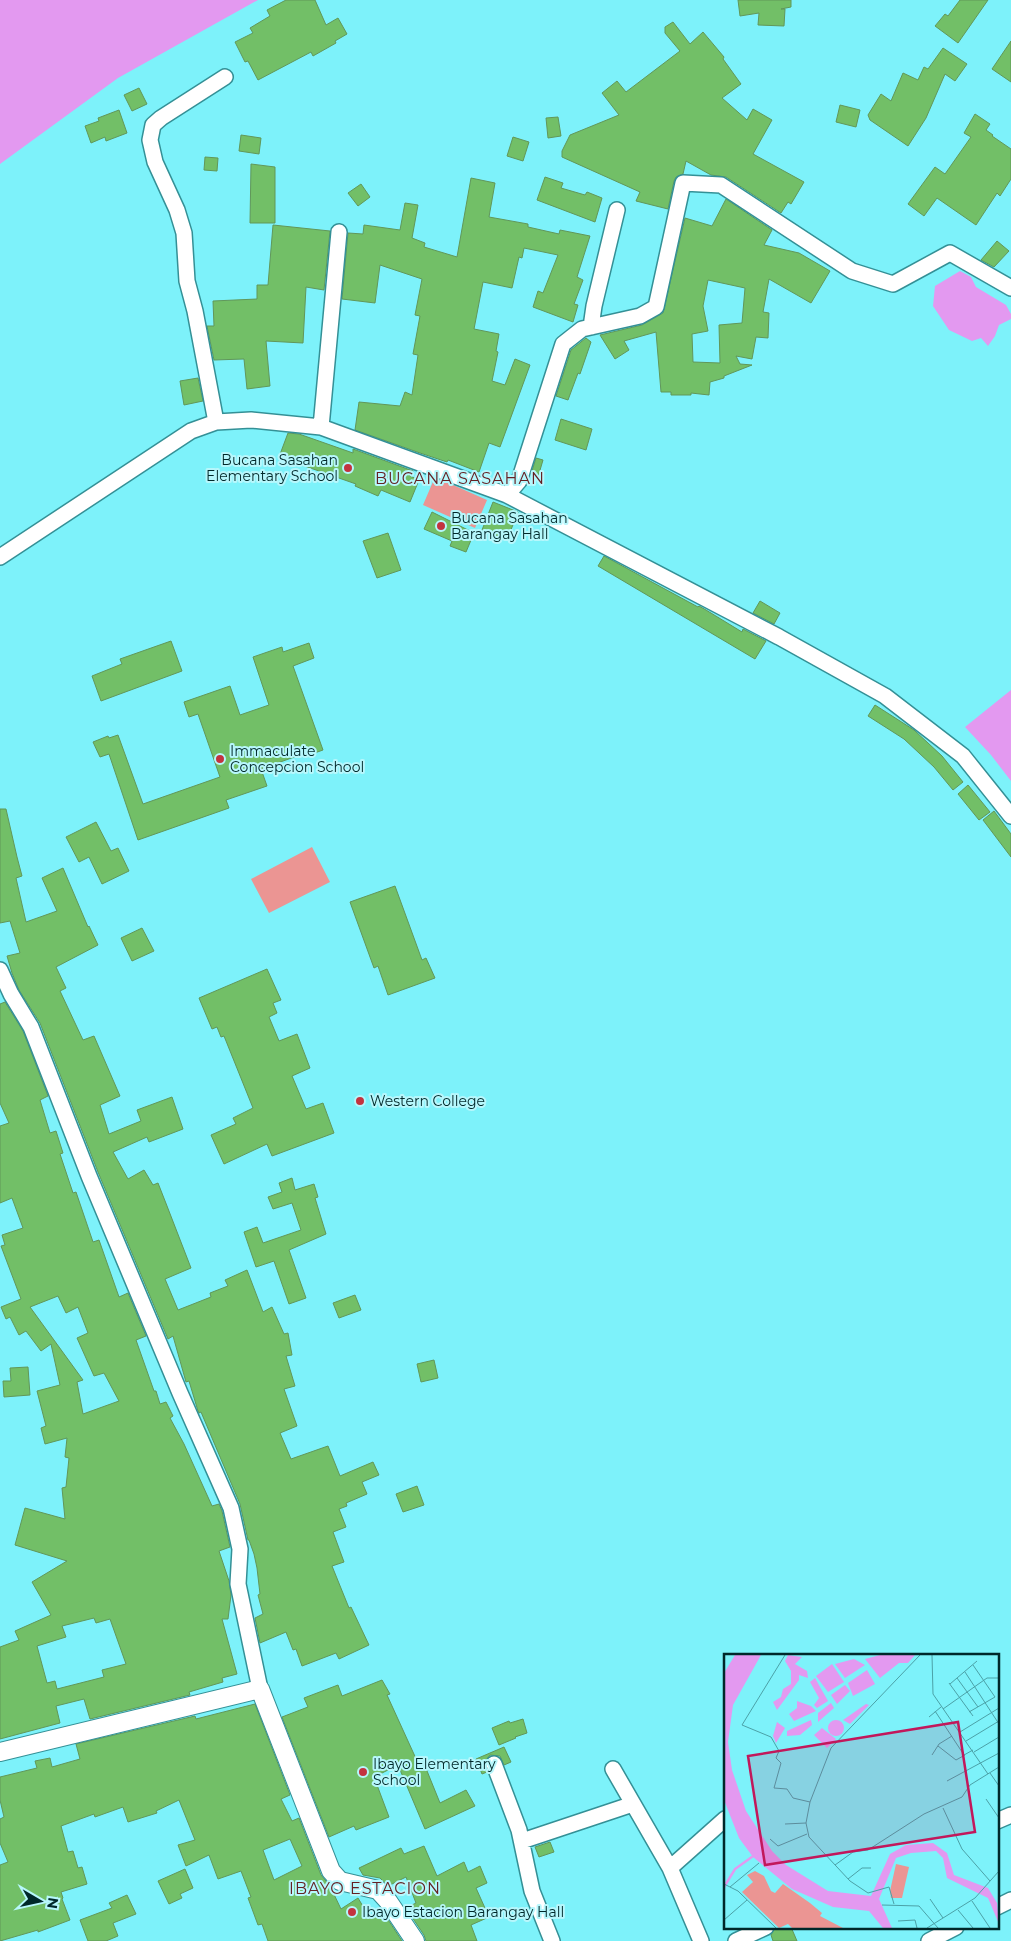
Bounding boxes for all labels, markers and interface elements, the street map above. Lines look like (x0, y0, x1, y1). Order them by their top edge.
place label: Bucana Sasahan Elementary School (206, 451, 338, 485)
marker: Bucana Sasahan Elementary School (342, 462, 354, 474)
district label: BUCANA SASAHAN (375, 469, 545, 488)
place label: Bucana Sasahan Barangay Hall (451, 509, 568, 543)
marker: Bucana Sasahan Barangay Hall (435, 520, 447, 532)
place label: Immaculate Concepcion School (230, 742, 364, 776)
marker: Immaculate Concepcion School (214, 753, 226, 765)
place label: Western College (370, 1092, 485, 1110)
marker: Western College (354, 1095, 366, 1107)
inset map (724, 1654, 998, 1928)
place label: Ibayo Elementary School (373, 1755, 496, 1789)
marker: Ibayo Elementary School (357, 1766, 369, 1778)
north arrow (15, 1876, 65, 1926)
district label: IBAYO ESTACION (289, 1879, 441, 1898)
text: N (43, 1896, 63, 1910)
place label: Ibayo Estacion Barangay Hall (362, 1903, 564, 1921)
marker: Ibayo Estacion Barangay Hall (346, 1906, 358, 1918)

